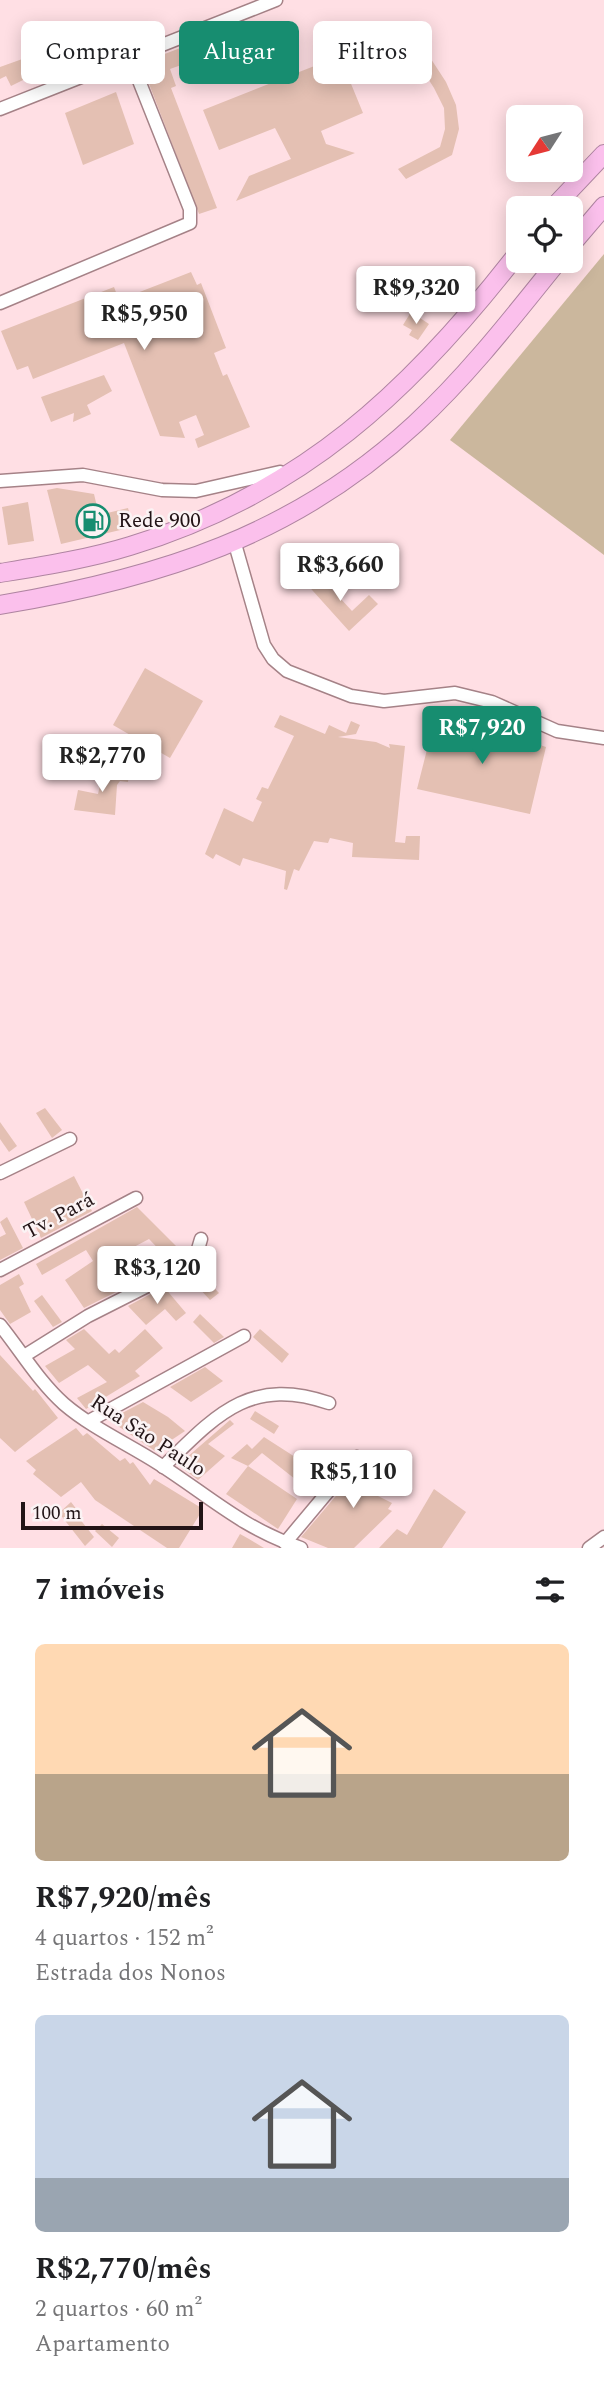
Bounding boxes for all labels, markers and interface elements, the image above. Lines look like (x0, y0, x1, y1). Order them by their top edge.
chip: Comprar (21, 21, 165, 84)
chip: Alugar (179, 21, 299, 84)
chip: Filtros (313, 21, 432, 84)
north arrow (506, 105, 583, 182)
map controls (506, 105, 583, 273)
button: locate (506, 196, 583, 273)
pin: R$9,320 (351, 266, 481, 326)
text: R$9,320 (372, 271, 460, 306)
pin: R$5,950 (79, 292, 209, 352)
text: R$5,950 (100, 297, 188, 332)
fuel station icon: Rede 900 (74, 502, 112, 540)
place label: Rede 900 (118, 505, 201, 537)
pin: R$3,660 (275, 544, 405, 603)
text: R$3,660 (296, 548, 384, 583)
pin: R$7,920 (417, 706, 547, 766)
text: R$7,920 (438, 711, 526, 746)
pin: R$2,770 (37, 734, 167, 794)
text: R$2,770 (58, 739, 146, 774)
street label: Tv. Pará (18, 1184, 101, 1248)
pin: R$3,120 (92, 1246, 222, 1306)
text: R$3,120 (113, 1251, 201, 1286)
street label: Rua São Paulo (84, 1387, 212, 1485)
pin: R$5,110 (288, 1450, 418, 1510)
text: R$5,110 (309, 1455, 397, 1490)
scale bar (21, 1499, 203, 1531)
text: 100 m (32, 1499, 82, 1528)
text: 7 imóveis (35, 1567, 165, 1613)
icon: filters (531, 1571, 569, 1609)
icon: home (239, 1690, 365, 1816)
text: R$7,920/mês (35, 1875, 212, 1921)
text: 4 quartos · 152 m² (35, 1921, 213, 1956)
text: Estrada dos Nonos (35, 1956, 226, 1991)
icon: home (239, 2061, 365, 2187)
text: R$2,770/mês (35, 2246, 212, 2292)
text: 2 quartos · 60 m² (35, 2292, 202, 2327)
text: Apartamento (35, 2327, 170, 2362)

